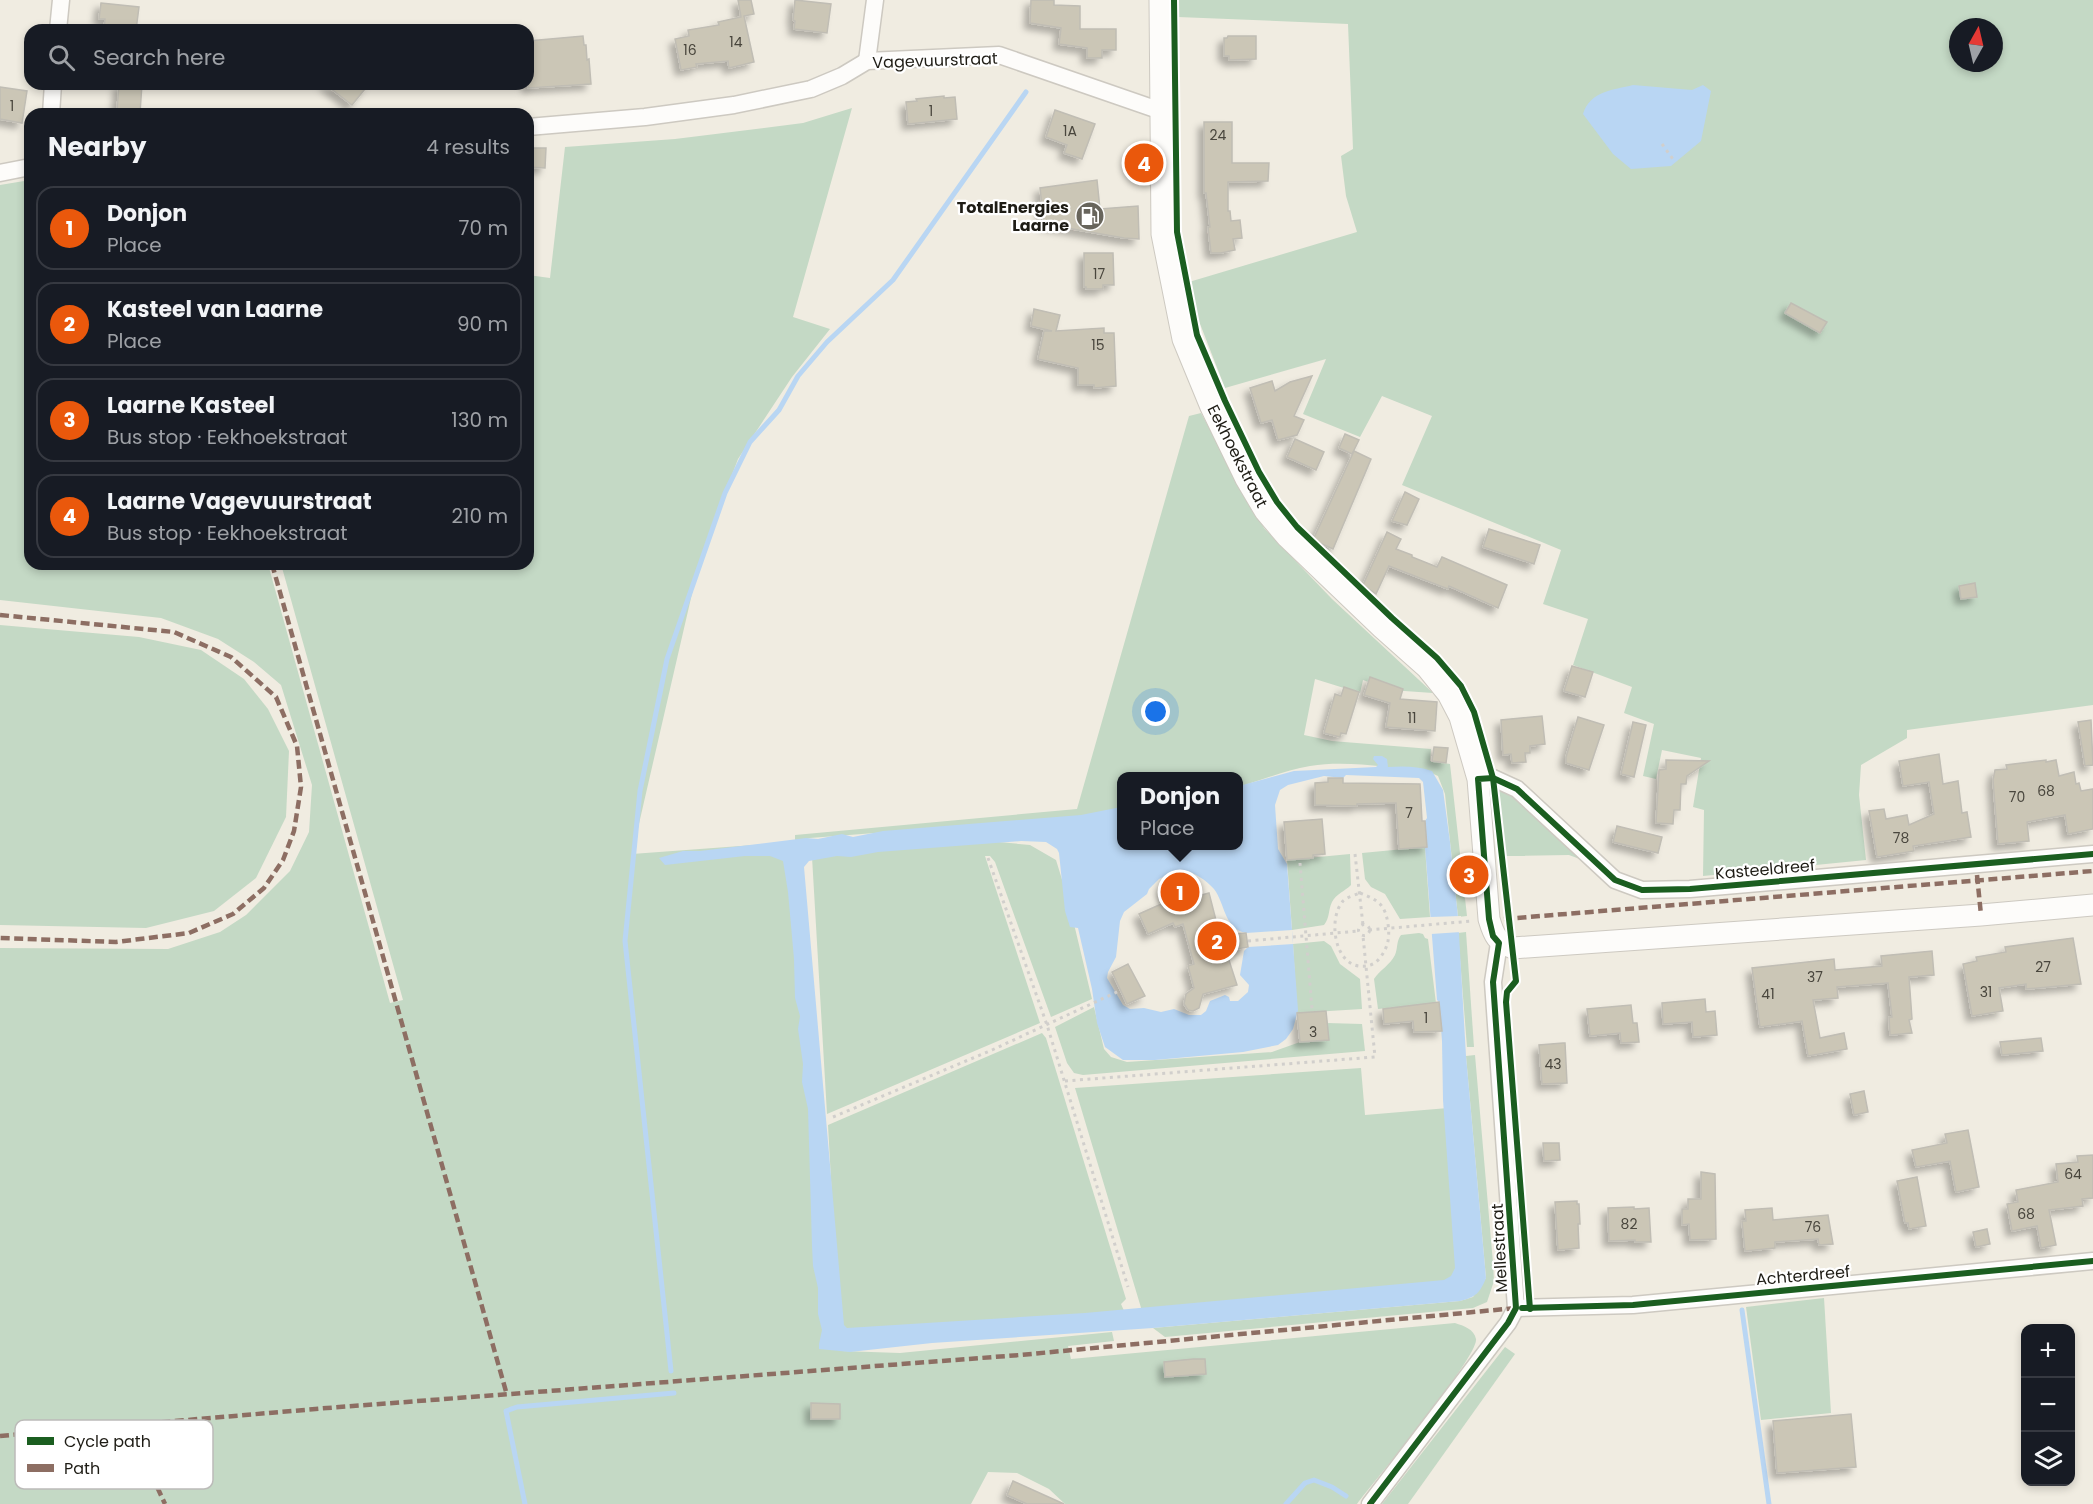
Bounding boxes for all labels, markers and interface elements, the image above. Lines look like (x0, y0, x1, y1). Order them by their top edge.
north arrow (1949, 18, 2003, 72)
search box (24, 24, 534, 90)
house number: 14 (729, 32, 743, 52)
house number: 16 (683, 40, 697, 60)
icon: search (45, 41, 78, 74)
text: Search here (93, 42, 226, 73)
street label: Vagevuurstraat (872, 47, 998, 74)
house number: 1 (10, 96, 14, 116)
house number: 1 (929, 101, 933, 121)
house number: 1A (1063, 121, 1077, 141)
house number: 24 (1210, 125, 1227, 145)
text: Nearby (48, 129, 146, 165)
text: 4 results (426, 133, 510, 161)
pin: 4 (1124, 140, 1164, 186)
place label: TotalEnergies Laarne (957, 196, 1069, 237)
text: Donjon (107, 198, 187, 229)
fuel station icon: TotalEnergies Laarne (1074, 200, 1106, 232)
text: 1 (66, 214, 73, 242)
text: 70 m (459, 214, 508, 242)
text: Place (107, 231, 162, 259)
house number: 17 (1093, 264, 1105, 284)
text: Kasteel van Laarne (107, 294, 323, 325)
text: 2 (64, 310, 75, 338)
text: 90 m (457, 310, 508, 338)
text: Place (107, 327, 162, 355)
house number: 15 (1091, 335, 1105, 355)
text: Laarne Kasteel (107, 390, 275, 421)
street label: Eekhoekstraat (1202, 401, 1273, 512)
text: 3 (63, 406, 76, 434)
text: 130 m (451, 406, 508, 434)
text: Bus stop · Eekhoekstraat (107, 423, 348, 451)
text: Laarne Vagevuurstraat (107, 486, 372, 517)
text: 4 (63, 502, 76, 530)
text: 210 m (452, 502, 508, 530)
text: Bus stop · Eekhoekstraat (107, 519, 348, 547)
your location (1141, 697, 1170, 726)
house number: 11 (1408, 708, 1416, 728)
popup (1117, 772, 1243, 850)
text: Donjon (1140, 781, 1220, 812)
house number: 68 (2037, 781, 2055, 801)
house number: 70 (2009, 787, 2025, 807)
house number: 7 (1405, 803, 1413, 823)
text: Place (1140, 814, 1194, 842)
house number: 78 (1893, 828, 1909, 848)
pin: 3 (1450, 852, 1488, 898)
street label: Kasteeldreef (1714, 854, 1816, 885)
pin: 1 (1160, 870, 1200, 914)
pin: 2 (1198, 918, 1236, 964)
house number: 27 (2035, 957, 2051, 977)
house number: 37 (1807, 967, 1823, 987)
house number: 31 (1980, 982, 1992, 1002)
house number: 41 (1761, 984, 1775, 1004)
house number: 1 (1424, 1008, 1428, 1028)
house number: 3 (1309, 1022, 1317, 1042)
house number: 43 (1544, 1054, 1562, 1074)
house number: 64 (2064, 1164, 2082, 1184)
street label: Mellestraat (1486, 1203, 1513, 1293)
house number: 68 (2017, 1204, 2035, 1224)
house number: 82 (1621, 1214, 1637, 1234)
house number: 76 (1805, 1217, 1821, 1237)
street label: Achterdreef (1755, 1260, 1851, 1291)
map controls (2021, 1324, 2075, 1486)
button: + (2021, 1324, 2075, 1378)
button: − (2021, 1378, 2075, 1432)
legend (15, 1420, 213, 1489)
text: Cycle path (64, 1430, 151, 1453)
button: layers (2021, 1432, 2075, 1486)
text: Path (64, 1457, 100, 1480)

